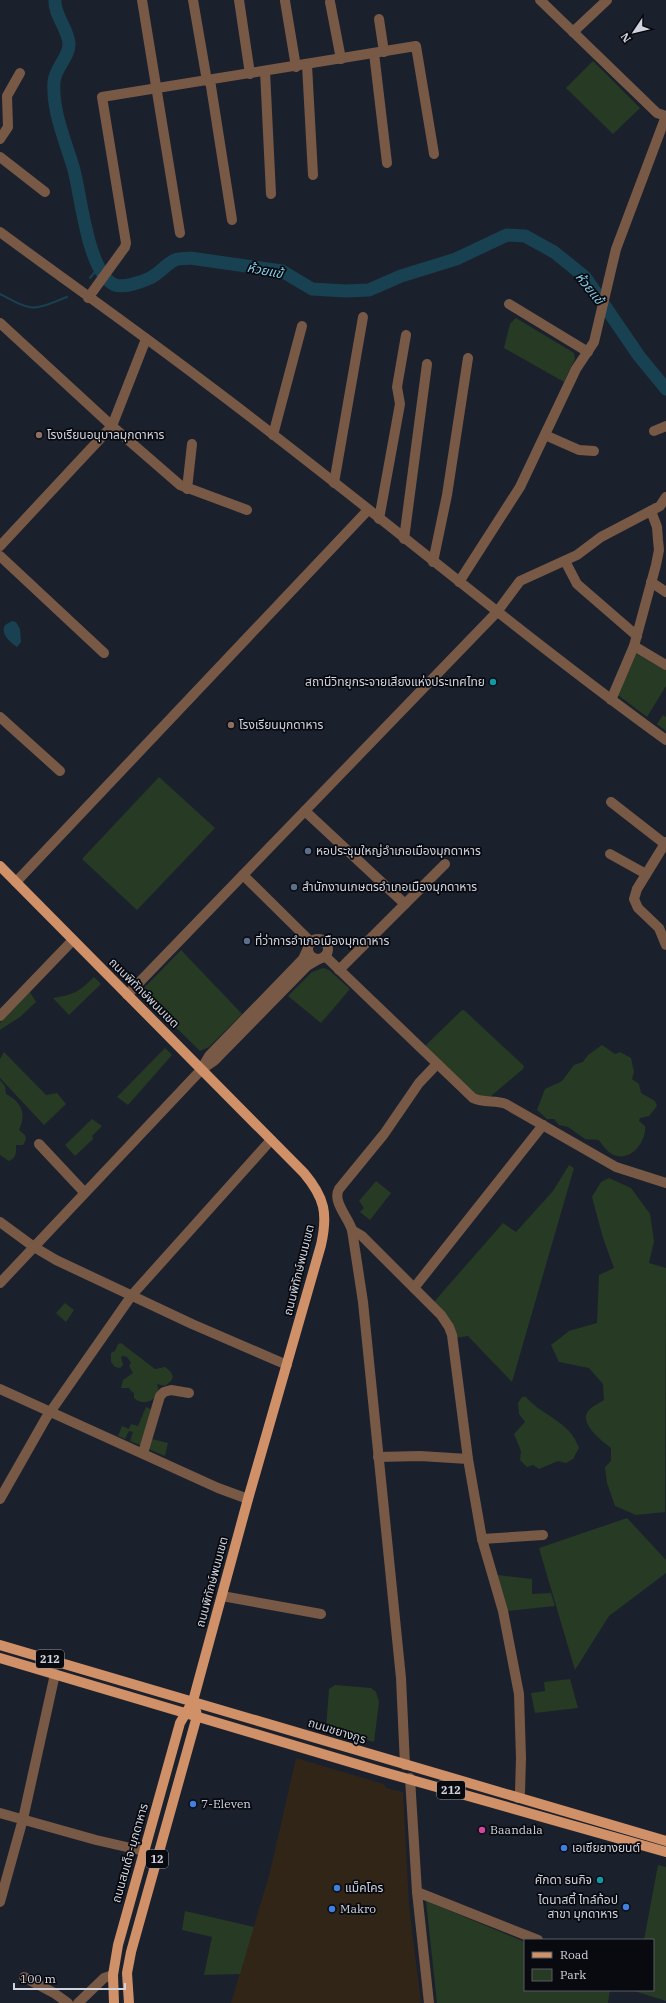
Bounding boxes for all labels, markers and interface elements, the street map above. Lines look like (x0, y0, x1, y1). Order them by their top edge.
north arrow (614, 12, 654, 52)
text: N (617, 30, 634, 45)
water label: ห้วยแข้ (246, 259, 286, 283)
water label: ห้วยแข้ (572, 269, 609, 309)
place label: โรงเรียนอนุบาลมุกดาหาร (47, 427, 165, 442)
marker: โรงเรียนอนุบาลมุกดาหาร (34, 430, 44, 440)
place label: สถานีวิทยุกระจายเสียงแห่งประเทศไทย (305, 674, 485, 689)
marker: สถานีวิทยุกระจายเสียงแห่งประเทศไทย (488, 677, 498, 687)
place label: โรงเรียนมุกดาหาร (239, 717, 323, 732)
marker: โรงเรียนมุกดาหาร (226, 720, 236, 730)
place label: หอประชุมใหญ่อำเภอเมืองมุกดาหาร (316, 843, 481, 858)
marker: หอประชุมใหญ่อำเภอเมืองมุกดาหาร (303, 846, 313, 856)
place label: สำนักงานเกษตรอำเภอเมืองมุกดาหาร (302, 879, 477, 894)
marker: สำนักงานเกษตรอำเภอเมืองมุกดาหาร (289, 882, 299, 892)
place label: ที่ว่าการอำเภอเมืองมุกดาหาร (255, 932, 389, 948)
marker: ที่ว่าการอำเภอเมืองมุกดาหาร (242, 936, 252, 946)
street label: ถนนพิทักษ์พนมเขต (106, 954, 183, 1031)
street label: ถนนพิทักษ์พนมเขต (280, 1223, 317, 1317)
street label: ถนนพิทักษ์พนมเขต (192, 1535, 231, 1629)
road number: 212 (36, 1650, 64, 1668)
street label: ถนนชยางกูร (306, 1715, 368, 1747)
road number: 212 (437, 1781, 465, 1799)
place label: 7-Eleven (201, 1796, 251, 1811)
marker: 7-Eleven (188, 1799, 198, 1809)
street label: ถนนสมเด็จ-มุกดาหาร (108, 1801, 151, 1904)
place label: Baandala (490, 1822, 543, 1837)
marker: Baandala (477, 1825, 487, 1835)
place label: เอเซียยางยนต์ (572, 1840, 640, 1855)
marker: เอเซียยางยนต์ (559, 1843, 569, 1853)
road number: 12 (146, 1850, 168, 1868)
place label: ศักดา ธนกิจ (535, 1872, 592, 1887)
marker: ศักดา ธนกิจ (595, 1875, 605, 1885)
place label: แม็คโคร (345, 1880, 383, 1895)
marker: แม็คโคร (332, 1883, 342, 1893)
place label: ไดนาสตี้ ไทล์ท้อป สาขา มุกดาหาร (537, 1891, 618, 1921)
place label: Makro (340, 1901, 376, 1916)
marker: ไดนาสตี้ ไทล์ท้อป สาขา มุกดาหาร (621, 1902, 631, 1912)
marker: Makro (327, 1904, 337, 1914)
legend (524, 1939, 654, 1991)
text: Road (560, 1947, 589, 1962)
scale bar (14, 1965, 125, 1991)
text: Park (560, 1967, 586, 1982)
text: 100 m (20, 1971, 56, 1986)

